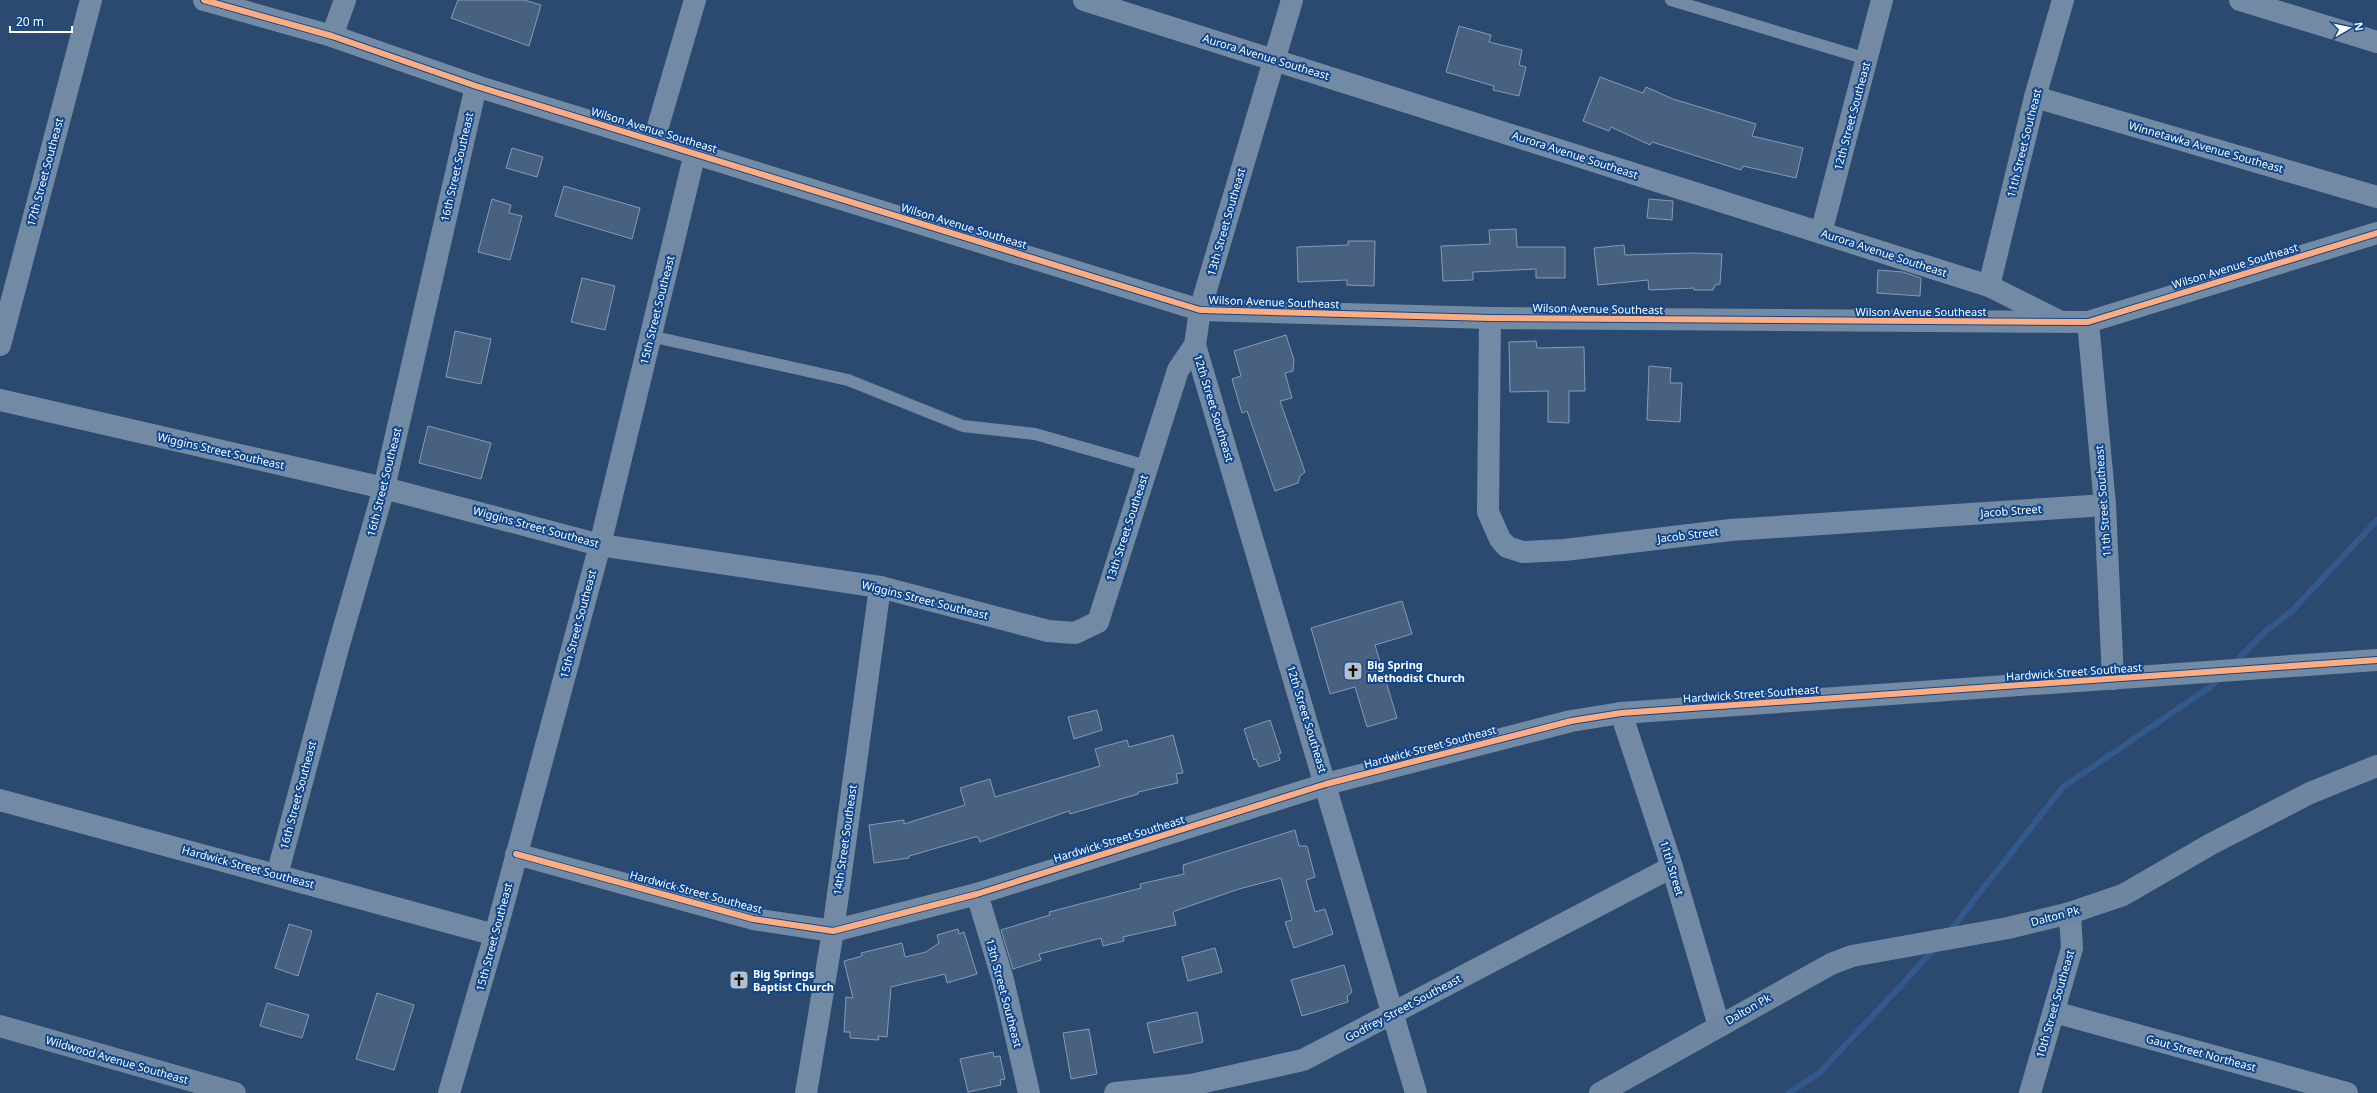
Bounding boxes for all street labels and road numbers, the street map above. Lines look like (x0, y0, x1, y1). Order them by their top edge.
street label: Aurora Avenue Southeast (1201, 30, 1331, 83)
street label: 12th Street Southeast (1830, 60, 1873, 172)
street label: 11th Street Southeast (2003, 87, 2044, 199)
street label: Wilson Avenue Southeast (589, 103, 719, 156)
street label: 16th Street Southeast (437, 111, 476, 223)
street label: 17th Street Southeast (23, 116, 66, 228)
street label: Winnetawka Avenue Southeast (2127, 117, 2285, 176)
street label: Aurora Avenue Southeast (1510, 127, 1640, 182)
street label: 13th Street Southeast (1203, 166, 1248, 278)
street label: Wilson Avenue Southeast (899, 199, 1029, 252)
street label: Aurora Avenue Southeast (1819, 225, 1949, 280)
street label: Wilson Avenue Southeast (2170, 239, 2300, 292)
street label: 15th Street Southeast (636, 254, 677, 366)
street label: Wilson Avenue Southeast (1208, 292, 1340, 311)
street label: Wilson Avenue Southeast (1532, 300, 1664, 317)
street label: Wilson Avenue Southeast (1856, 304, 1986, 319)
street label: 12th Street Southeast (1191, 352, 1238, 463)
street label: 16th Street Southeast (363, 426, 404, 538)
street label: Wiggins Street Southeast (156, 429, 286, 472)
street label: 11th Street Southeast (2091, 445, 2114, 557)
street label: 13th Street Southeast (1102, 472, 1151, 583)
street label: Jacob Street (1979, 501, 2042, 520)
street label: Wiggins Street Southeast (471, 502, 601, 551)
street label: Jacob Street (1656, 523, 1719, 546)
street label: 15th Street Southeast (556, 568, 599, 680)
street label: Wiggins Street Southeast (860, 577, 990, 623)
street label: Hardwick Street Southeast (2005, 659, 2143, 684)
street label: 12th Street Southeast (1284, 663, 1331, 774)
street label: Hardwick Street Southeast (1682, 681, 1820, 706)
street label: Hardwick Street Southeast (1362, 722, 1498, 771)
street label: 16th Street Southeast (276, 739, 319, 851)
street label: 14th Street Southeast (829, 784, 860, 896)
street label: Hardwick Street Southeast (1051, 811, 1186, 866)
street label: 11th Street (1657, 838, 1688, 897)
street label: Hardwick Street Southeast (180, 842, 316, 891)
street label: Hardwick Street Southeast (628, 867, 764, 916)
street label: 15th Street Southeast (472, 881, 515, 993)
street label: Dalton Pk (2029, 902, 2081, 929)
street label: 13th Street Southeast (983, 937, 1026, 1049)
street label: 10th Street Southeast (2032, 948, 2077, 1060)
street label: Godfrey Street Southeast (1342, 971, 1463, 1045)
street label: Dalton Pk (1722, 990, 1773, 1028)
street label: Gaut Street Northeast (2144, 1031, 2258, 1074)
street label: Wildwood Avenue Southeast (44, 1032, 190, 1087)

